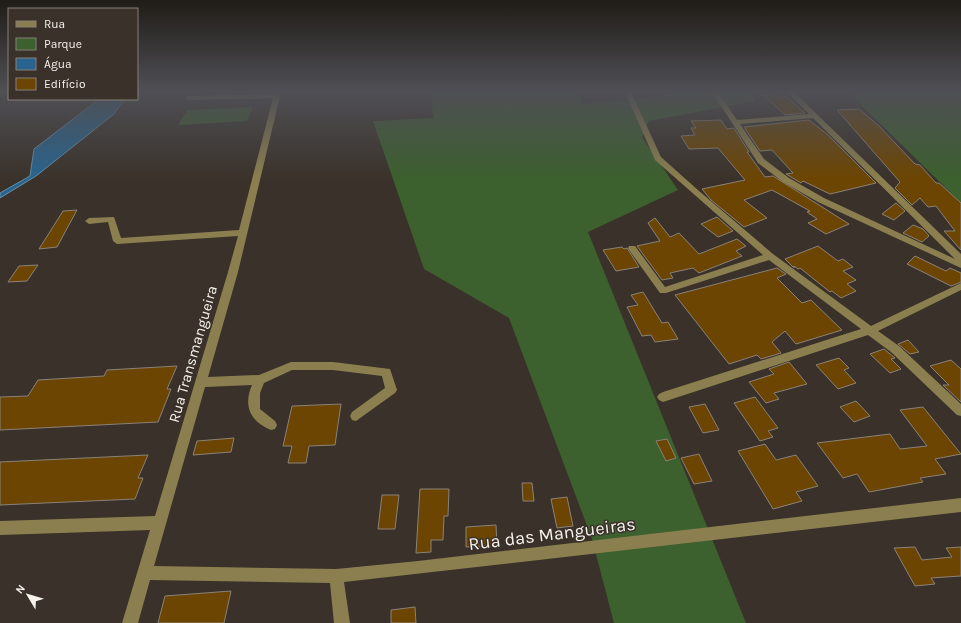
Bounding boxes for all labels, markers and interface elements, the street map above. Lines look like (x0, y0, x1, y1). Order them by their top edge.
legend (8, 8, 138, 100)
text: Rua (44, 17, 65, 31)
text: Parque (44, 37, 82, 51)
text: Água (44, 56, 72, 71)
text: Edifício (44, 77, 85, 91)
street label: Rua Transmangueira (165, 283, 221, 425)
street label: Rua das Mangueiras (467, 513, 637, 555)
north arrow (8, 575, 48, 615)
text: N (13, 582, 28, 596)

